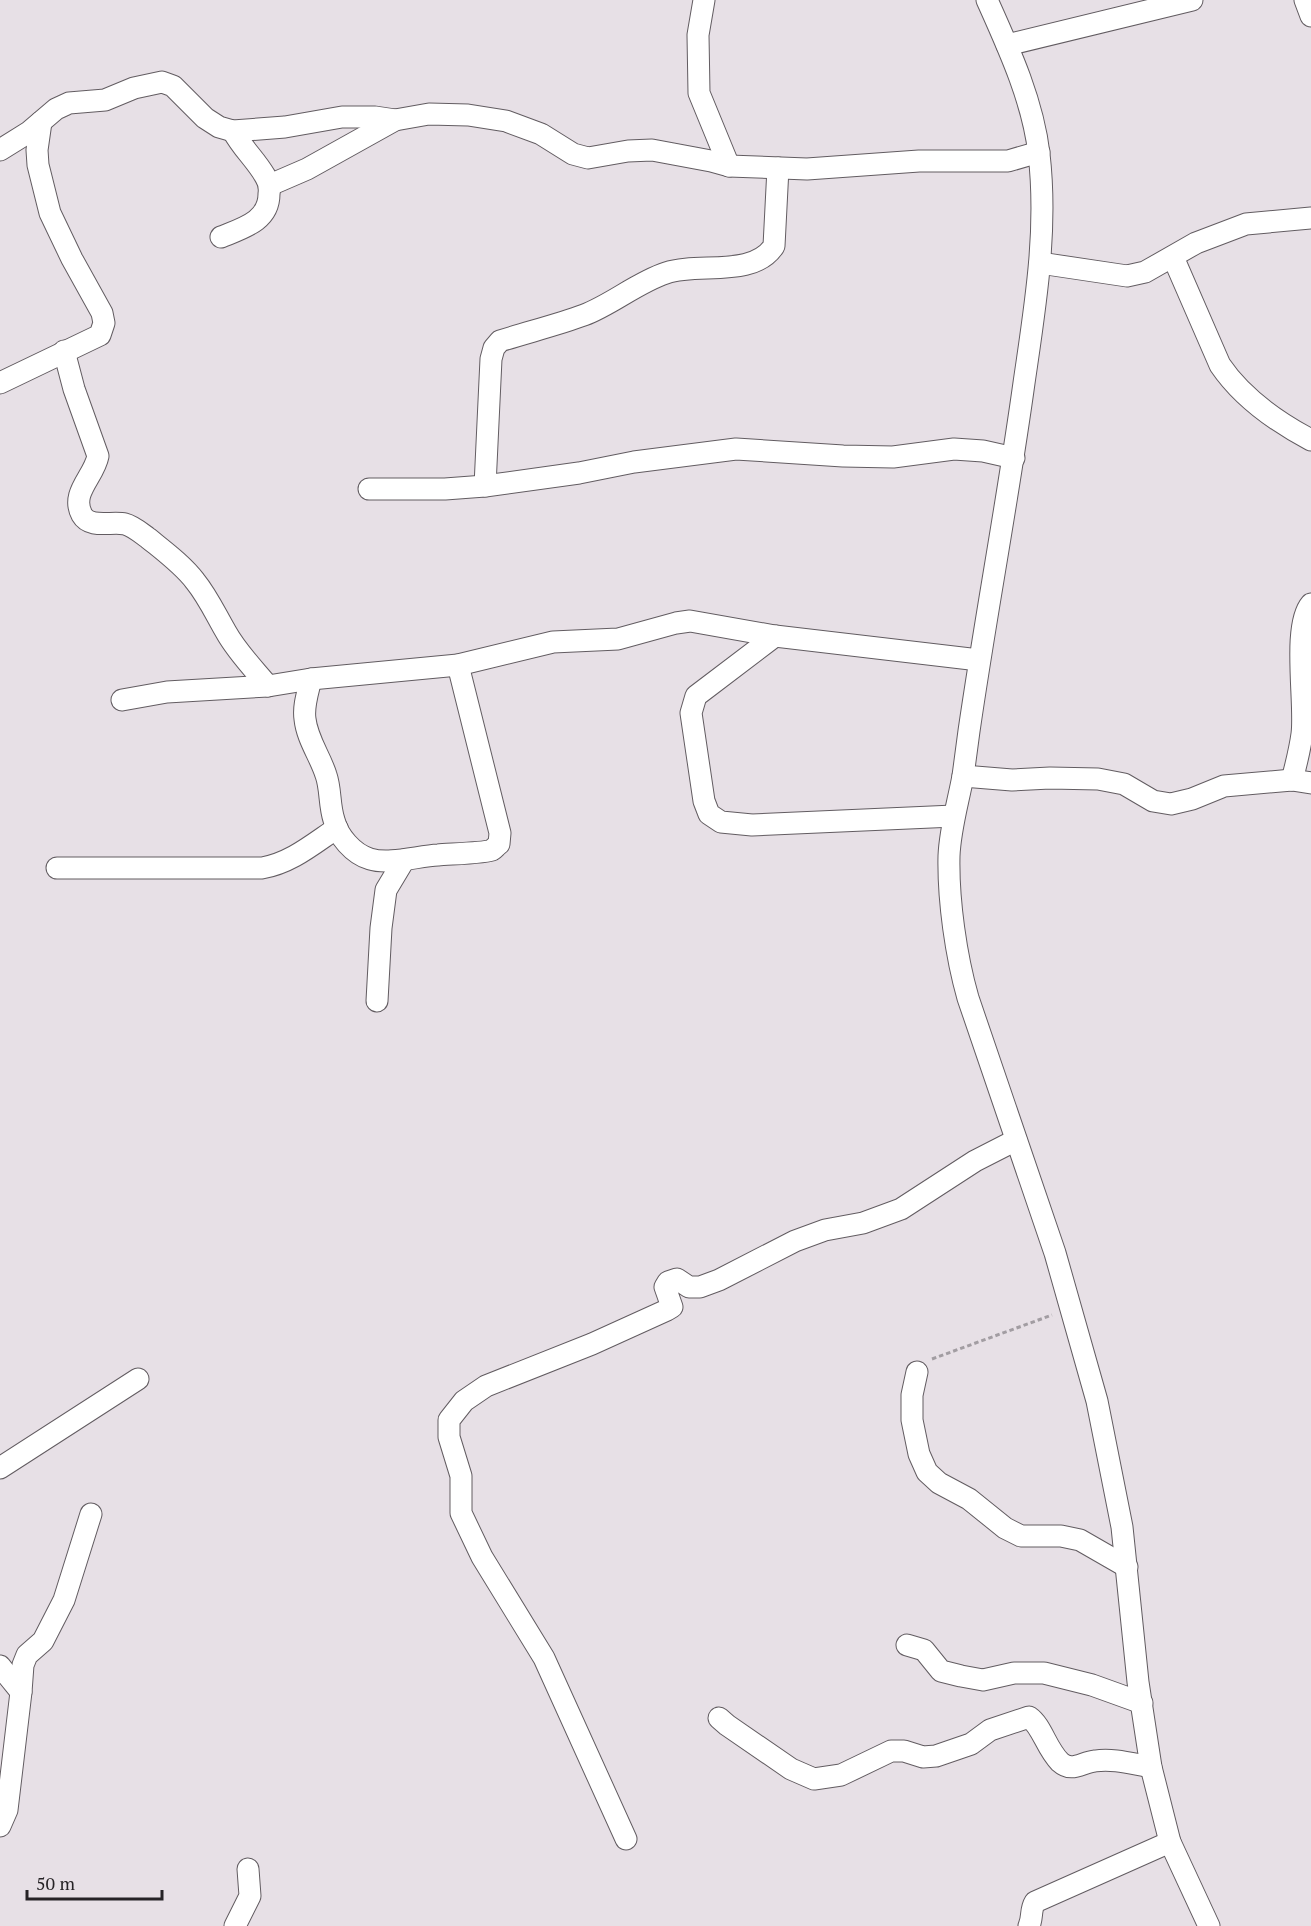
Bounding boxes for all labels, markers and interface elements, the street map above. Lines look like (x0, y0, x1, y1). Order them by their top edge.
scale bar (27, 1863, 162, 1901)
text: 50 m (36, 1871, 76, 1895)

